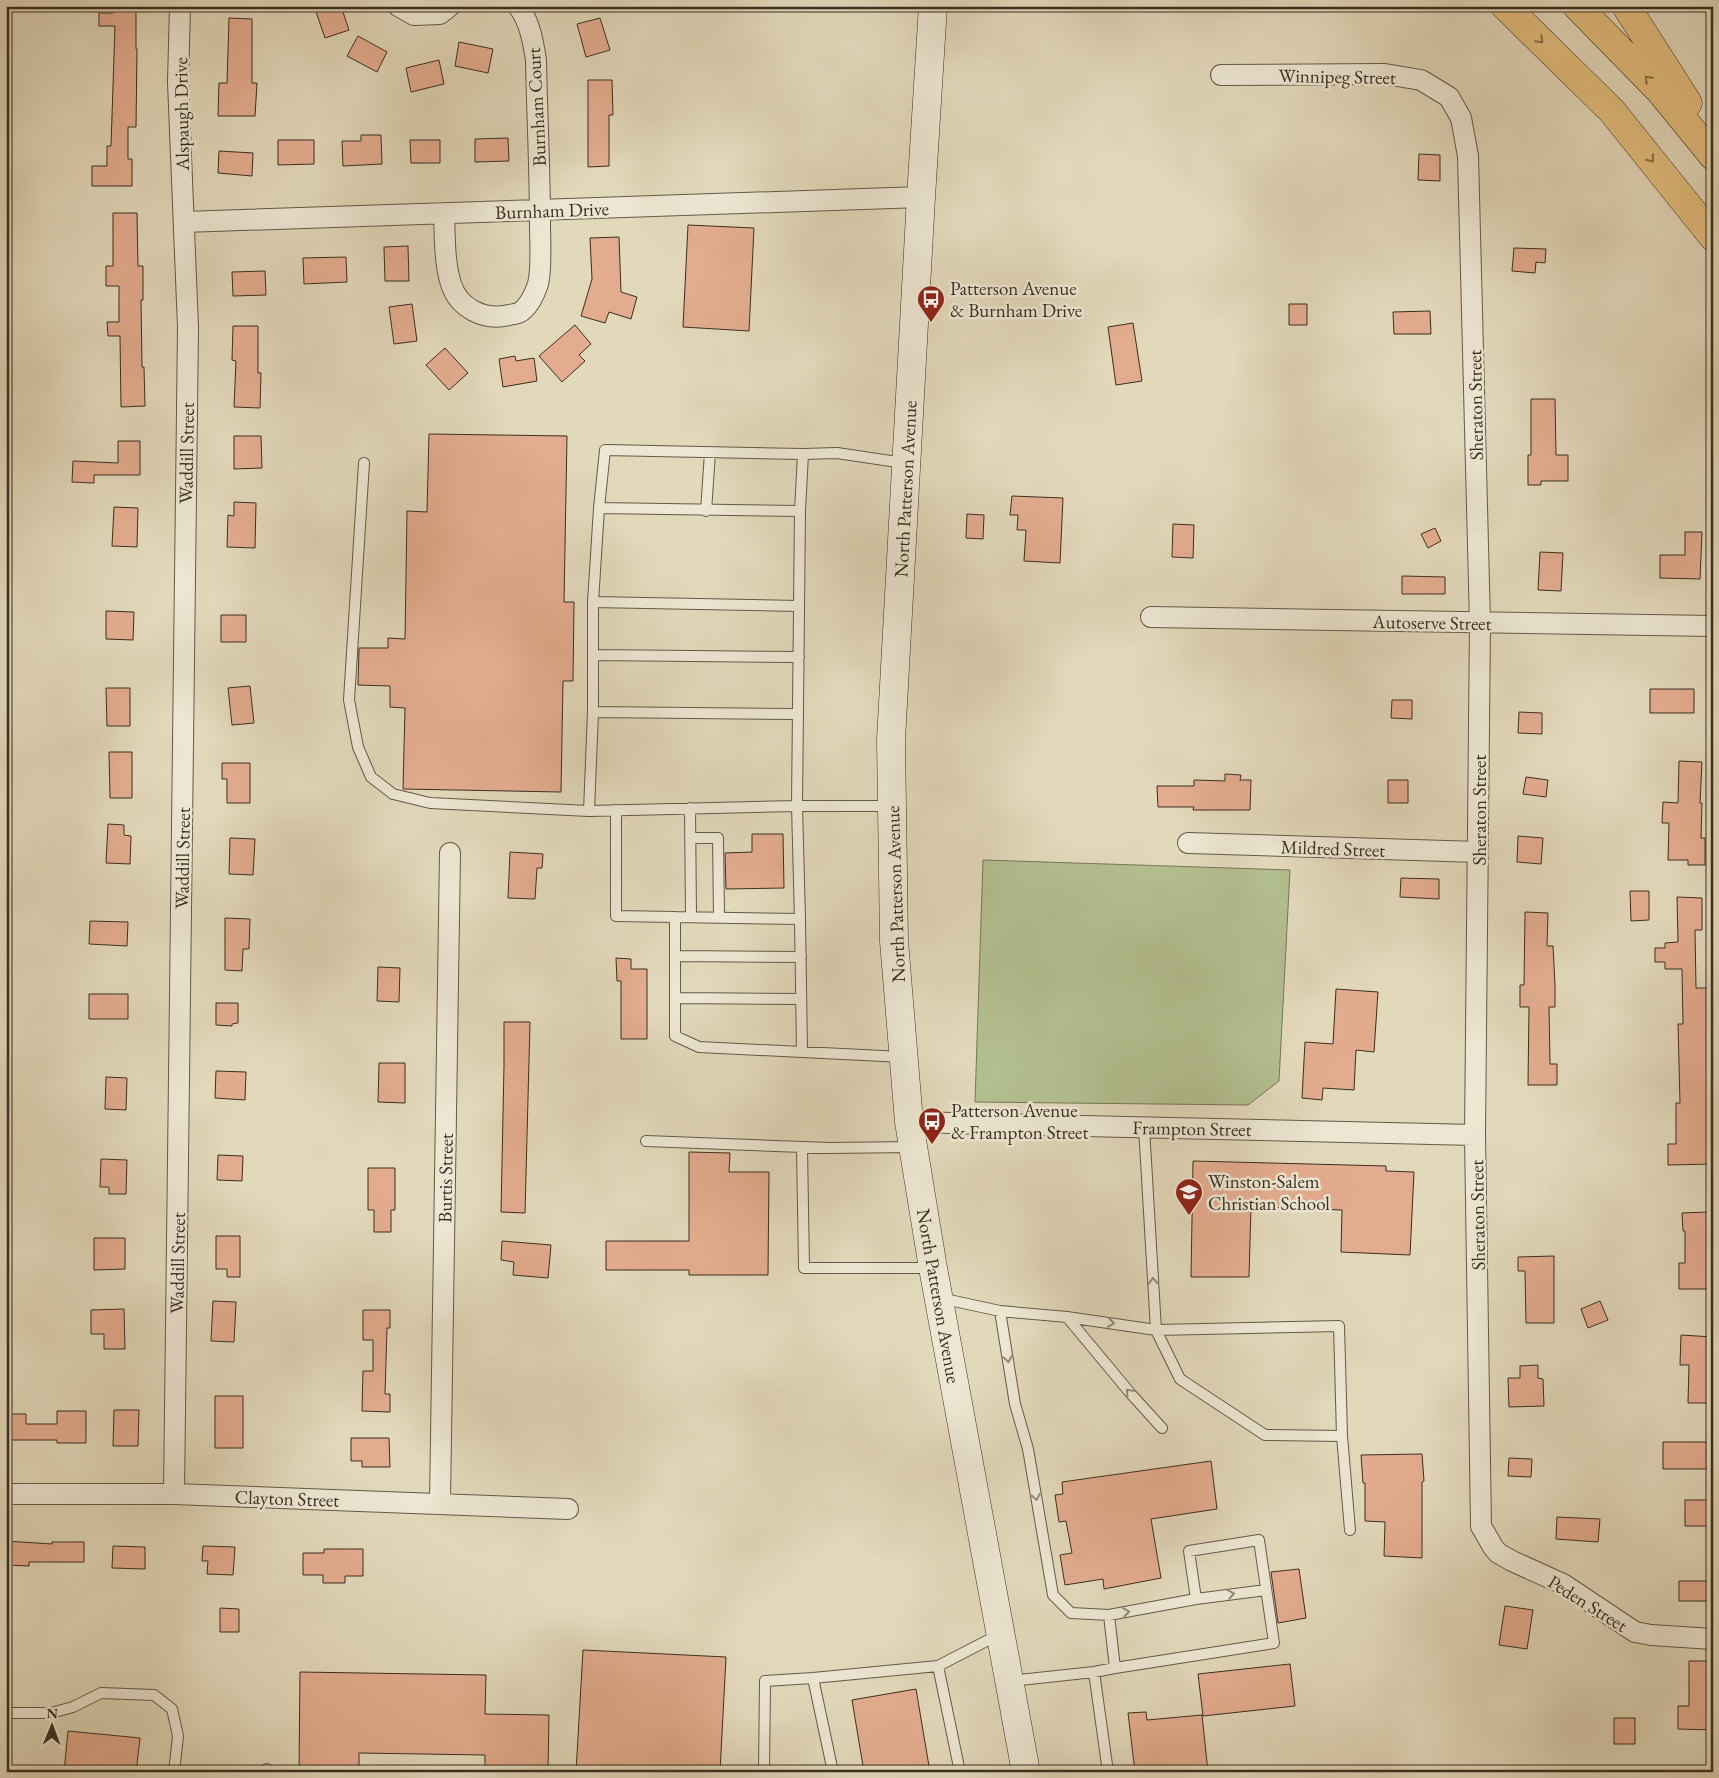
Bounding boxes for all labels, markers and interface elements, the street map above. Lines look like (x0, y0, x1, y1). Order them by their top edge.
one-way arrow (1534, 35, 1543, 44)
street label: Burnham Court (521, 47, 552, 167)
street label: Alspaugh Drive (168, 57, 195, 172)
street label: Winnipeg Street (1278, 63, 1396, 90)
one-way arrow (1645, 75, 1654, 84)
one-way arrow (1645, 154, 1654, 163)
street label: Burnham Drive (495, 196, 609, 225)
place label: Patterson Avenue & Burnham Drive (950, 276, 1082, 323)
bus stop icon: Patterson Avenue & Burnham Drive (916, 284, 946, 323)
street label: Sheraton Street (1462, 349, 1489, 461)
street label: North Patterson Avenue (888, 400, 923, 578)
street label: Waddill Street (173, 402, 200, 504)
street label: Autoserve Street (1371, 609, 1492, 636)
street label: Sheraton Street (1467, 755, 1492, 865)
street label: North Patterson Avenue (880, 805, 911, 983)
street label: Waddill Street (169, 807, 196, 909)
street label: Mildred Street (1280, 834, 1386, 863)
place label: Patterson Avenue & Frampton Street (951, 1098, 1088, 1145)
bus stop icon: Patterson Avenue & Frampton Street (917, 1106, 947, 1145)
street label: Frampton Street (1132, 1115, 1252, 1142)
street label: Burtis Street (432, 1133, 459, 1223)
street label: Sheraton Street (1464, 1159, 1491, 1271)
place label: Winston-Salem Christian School (1208, 1169, 1330, 1216)
school or university icon: Winston-Salem Christian School (1174, 1177, 1204, 1216)
street label: North Patterson Avenue (911, 1207, 966, 1385)
street label: Waddill Street (164, 1212, 191, 1314)
one-way arrow (1148, 1277, 1159, 1285)
one-way arrow (1107, 1318, 1116, 1328)
one-way arrow (1002, 1355, 1012, 1363)
one-way arrow (1127, 1389, 1135, 1398)
street label: Clayton Street (234, 1484, 340, 1513)
one-way arrow (1031, 1493, 1041, 1502)
street label: Peden Street (1543, 1569, 1632, 1638)
one-way arrow (1227, 1590, 1235, 1600)
one-way arrow (1122, 1607, 1131, 1617)
north arrow (28, 1700, 78, 1750)
text: N (46, 1704, 59, 1722)

